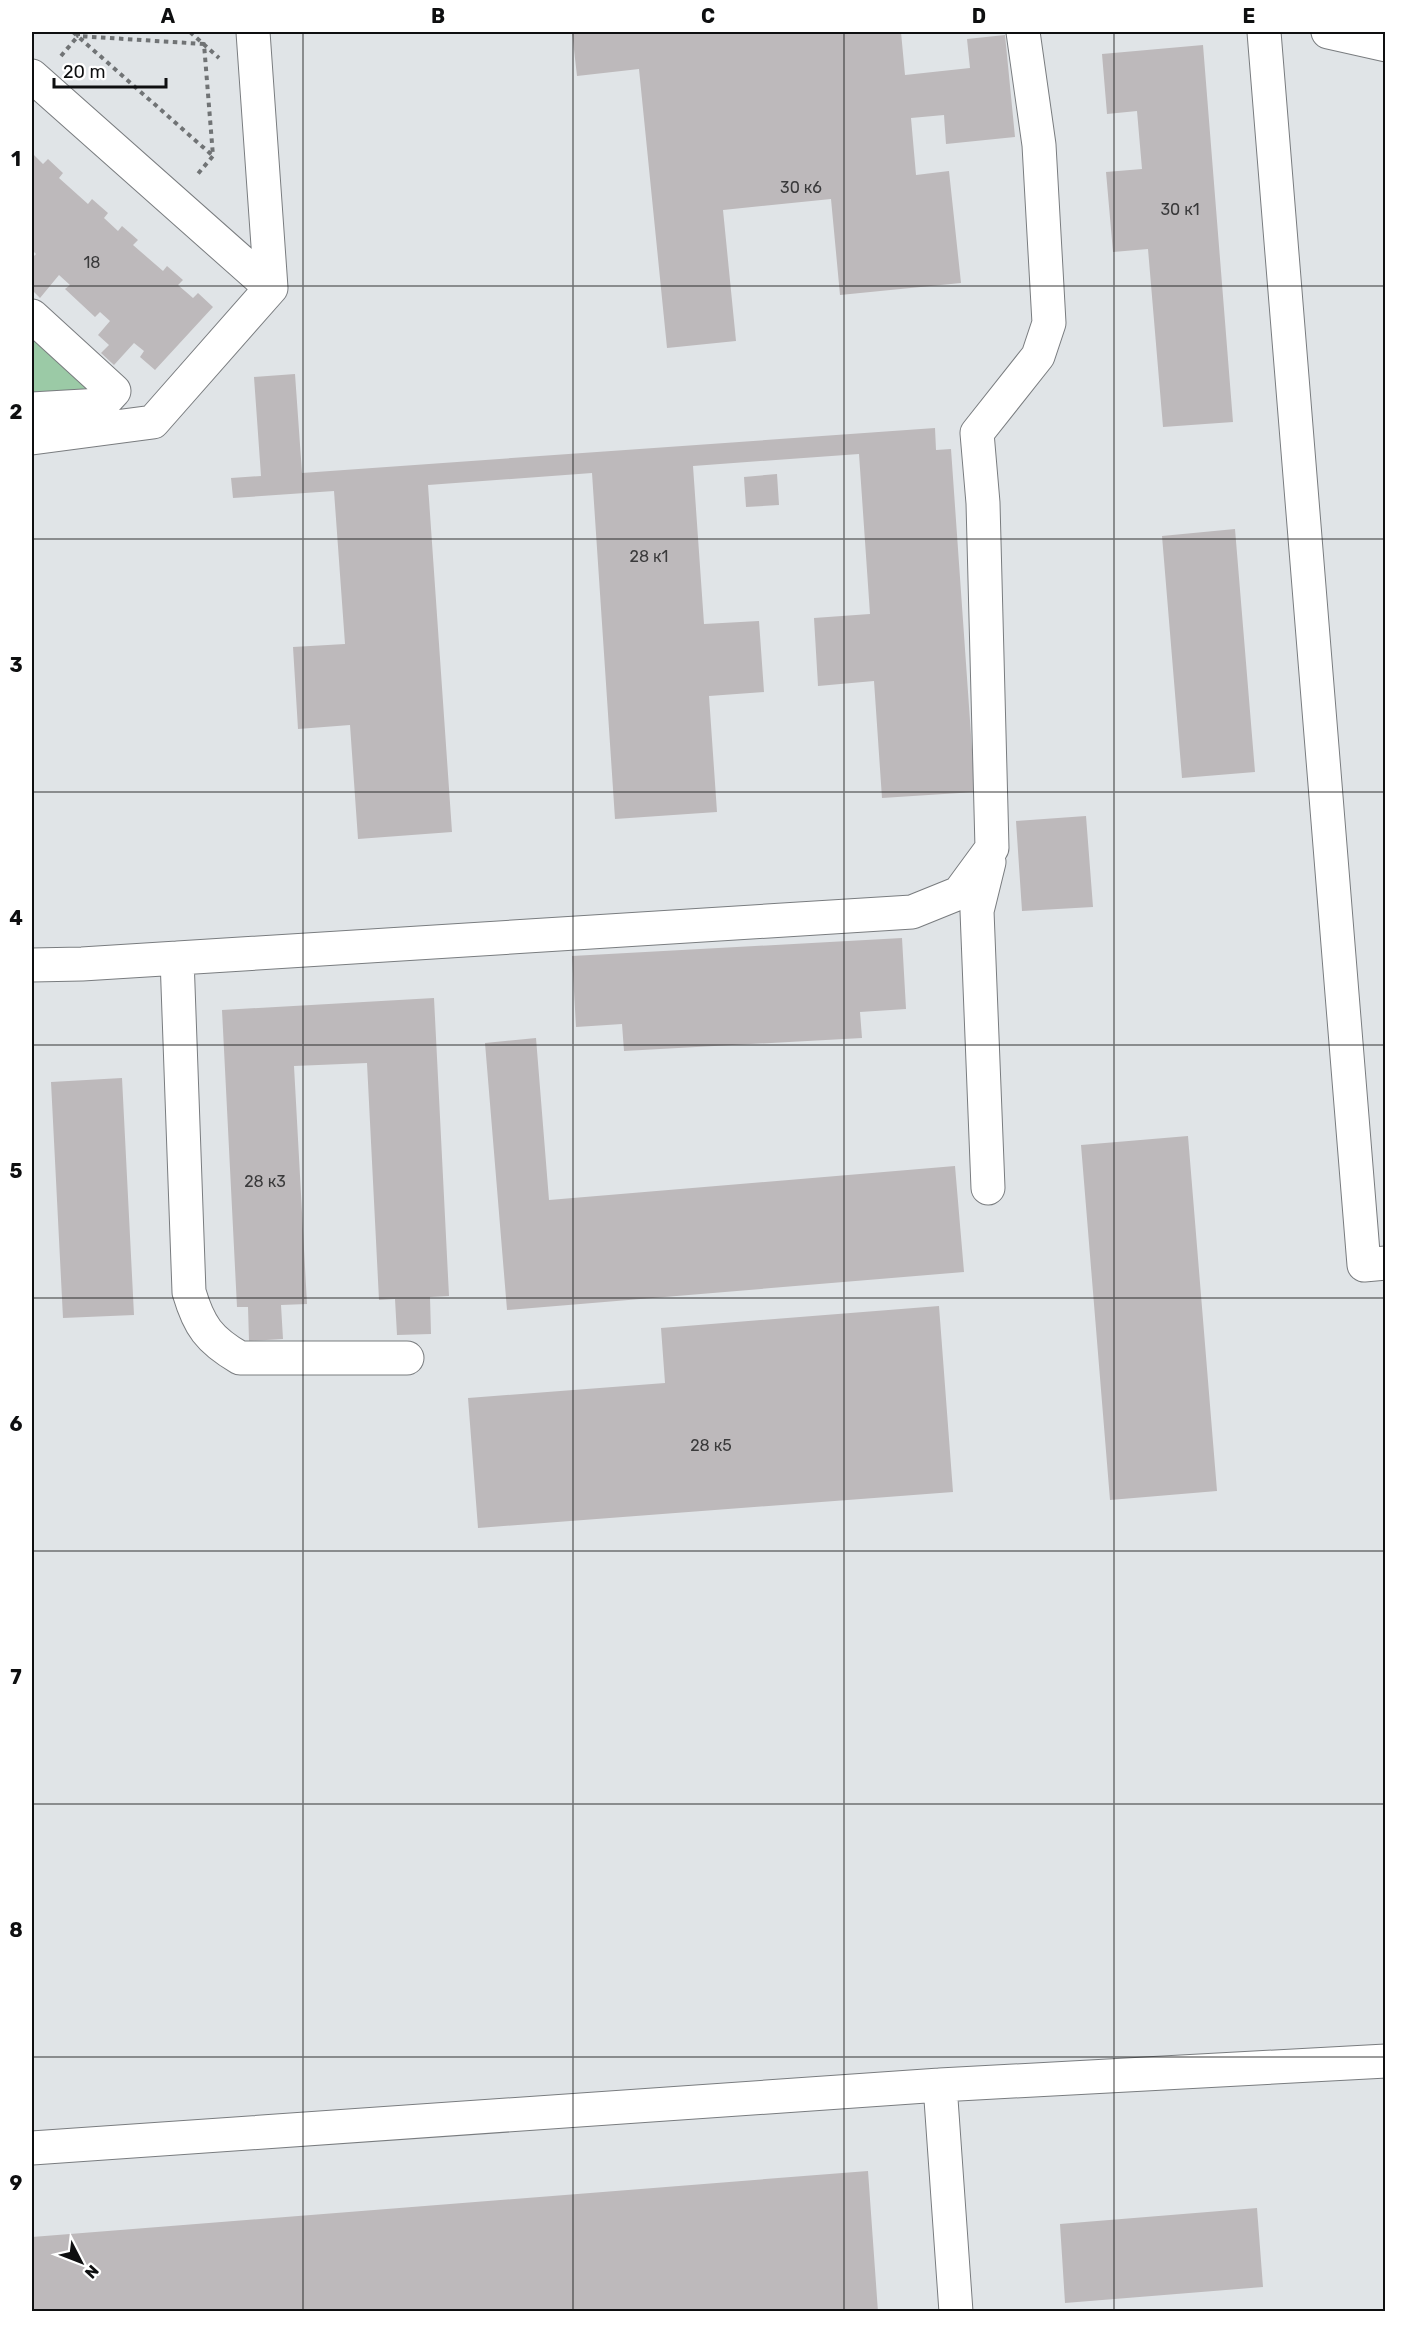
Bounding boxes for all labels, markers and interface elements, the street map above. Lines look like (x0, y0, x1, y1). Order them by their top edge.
text: A (161, 4, 176, 28)
text: B (431, 4, 445, 28)
text: C (701, 4, 715, 28)
text: D (972, 4, 986, 28)
text: E (1243, 4, 1255, 28)
scale bar (54, 51, 166, 89)
text: 20 m (63, 61, 105, 83)
text: 1 (11, 147, 21, 171)
house number: 30 к6 (780, 178, 822, 197)
house number: 30 к1 (1160, 200, 1200, 219)
house number: 18 (83, 253, 101, 272)
text: 2 (10, 400, 23, 424)
house number: 28 к1 (630, 547, 668, 566)
text: 3 (9, 653, 23, 677)
text: 4 (9, 906, 23, 930)
text: 5 (10, 1159, 23, 1183)
house number: 28 к3 (244, 1172, 286, 1191)
text: 6 (9, 1412, 23, 1436)
house number: 28 к5 (690, 1436, 732, 1455)
text: 7 (10, 1665, 22, 1689)
text: 8 (9, 1918, 23, 1942)
text: 9 (10, 2171, 23, 2195)
north arrow (51, 2232, 111, 2292)
text: N (81, 2261, 103, 2282)

